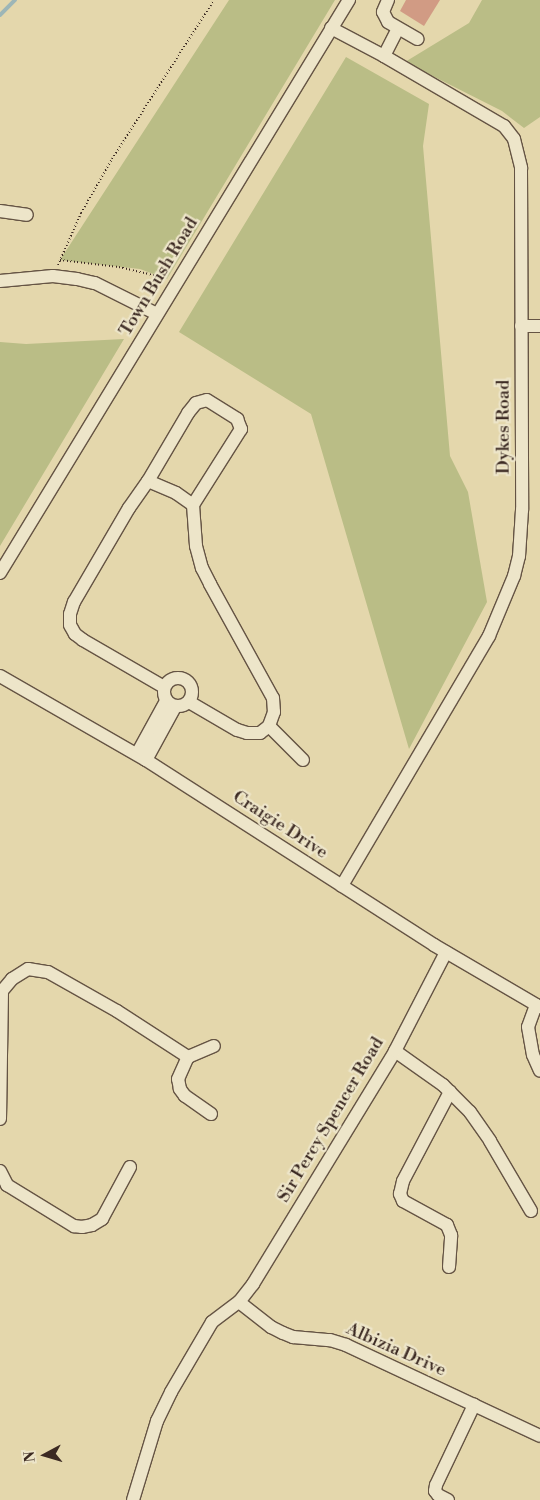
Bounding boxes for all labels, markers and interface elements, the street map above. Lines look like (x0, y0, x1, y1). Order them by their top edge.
street label: Town Bush Road (115, 214, 203, 340)
street label: Dykes Road (493, 380, 515, 474)
street label: Craigie Drive (228, 786, 332, 864)
street label: Sir Percy Spencer Road (273, 1033, 389, 1207)
street label: Albizia Drive (343, 1318, 449, 1382)
north arrow (20, 1430, 70, 1480)
text: N (21, 1450, 40, 1463)

